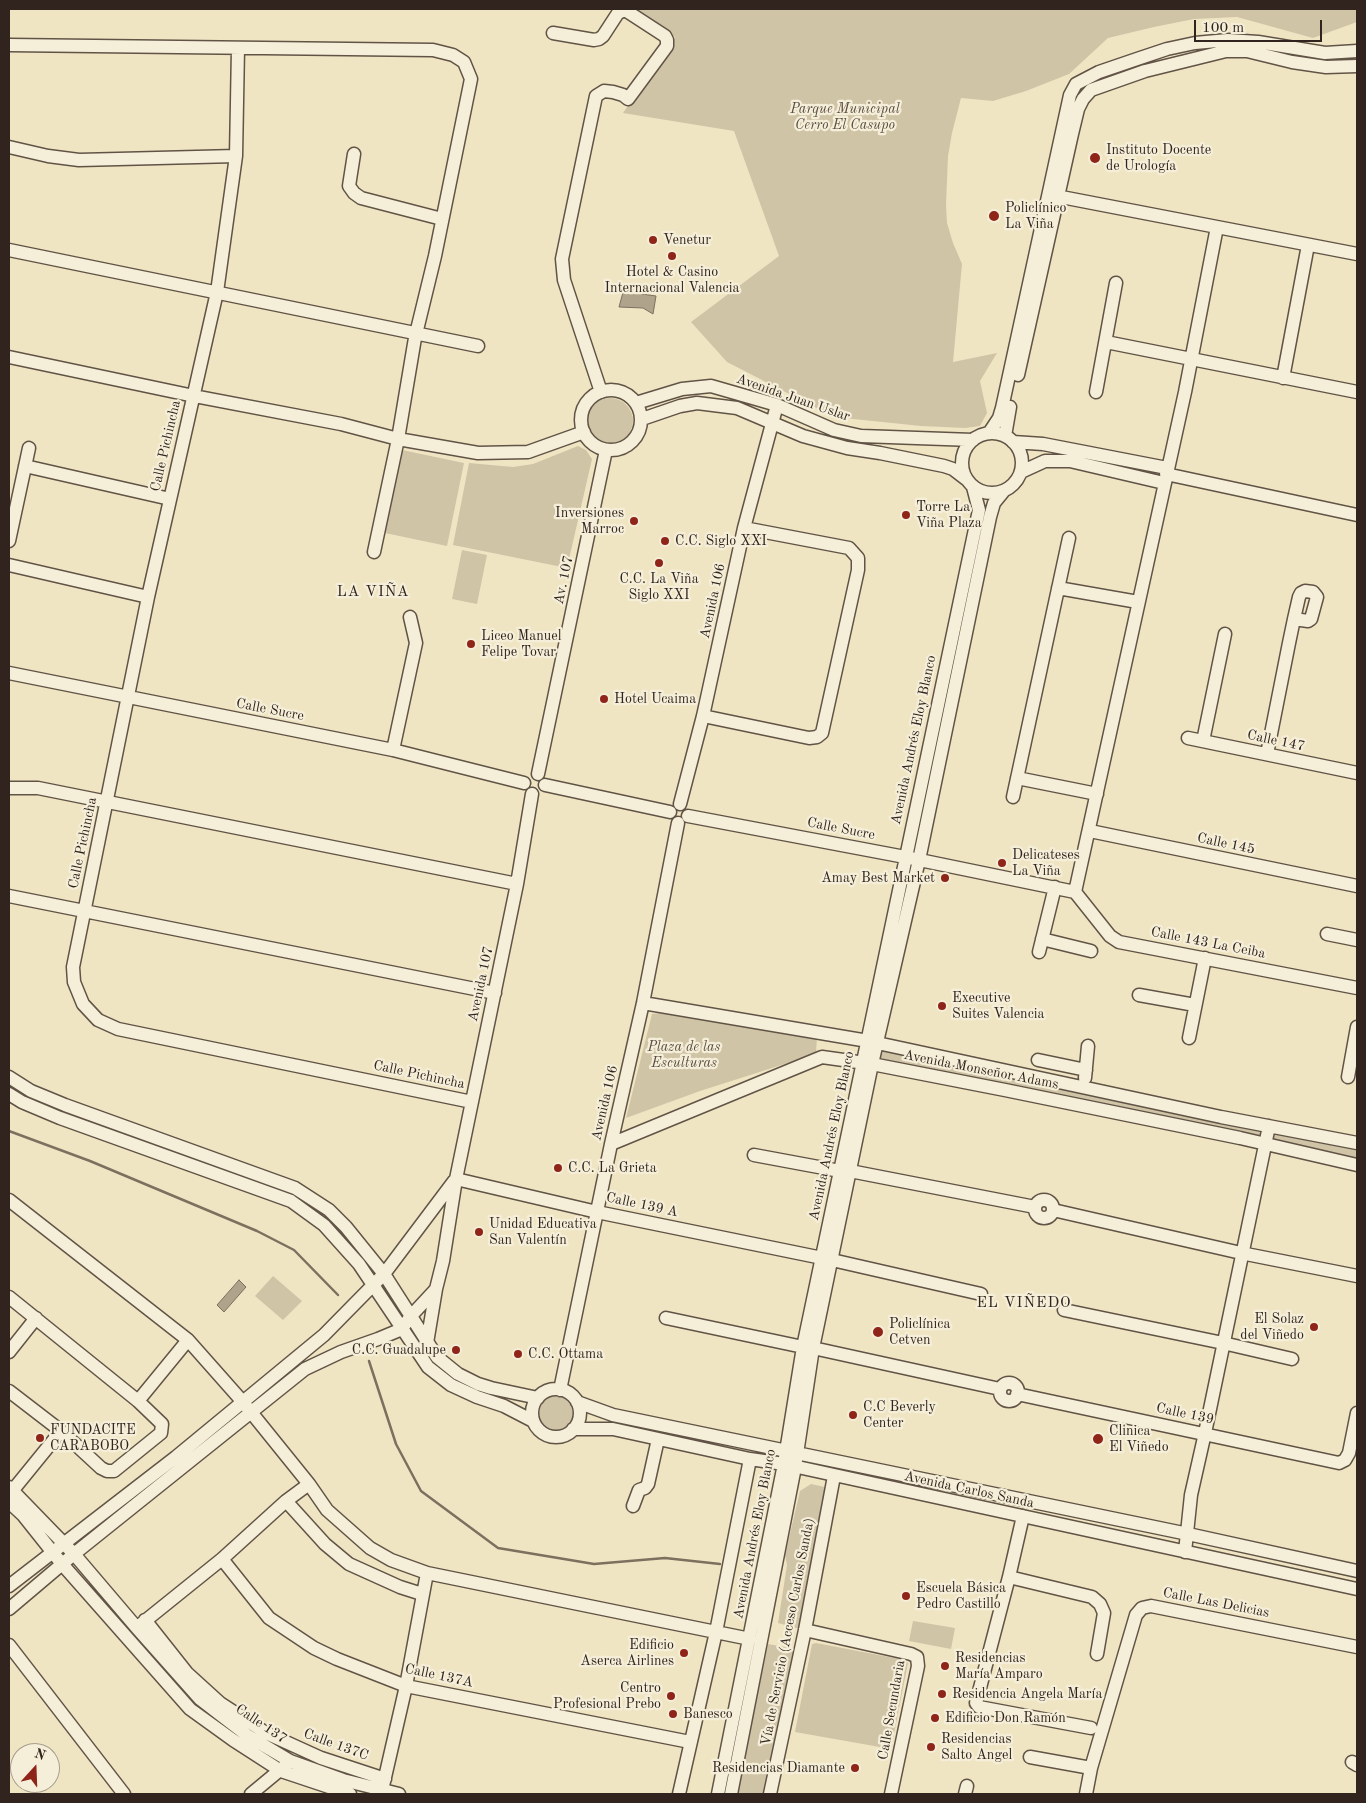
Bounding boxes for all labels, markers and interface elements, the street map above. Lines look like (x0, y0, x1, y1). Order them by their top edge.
scale bar (1196, 10, 1324, 42)
text: 100 m (1202, 21, 1244, 36)
park label: Parque Municipal Cerro El Casupo (790, 101, 900, 134)
place label: Instituto Docente de Urología (1106, 142, 1211, 174)
marker: Instituto Docente de Urología (1088, 151, 1102, 165)
place label: Policlínico La Viña (1005, 200, 1066, 232)
marker: Policlínico La Viña (987, 209, 1001, 223)
place label: Venetur (663, 232, 711, 248)
marker: Venetur (647, 234, 659, 246)
marker: Hotel & Casino Internacional Valencia (666, 250, 678, 262)
place label: Hotel & Casino Internacional Valencia (605, 264, 739, 296)
street label: Avenida Juan Uslar (734, 371, 852, 425)
street label: Calle Pichincha (147, 399, 185, 493)
place label: Torre La Viña Plaza (916, 499, 982, 532)
place label: Inversiones Marroc (555, 505, 624, 538)
marker: Torre La Viña Plaza (900, 509, 912, 521)
marker: Inversiones Marroc (628, 515, 640, 527)
place label: C.C. Siglo XXI (675, 533, 767, 549)
marker: C.C. Siglo XXI (659, 535, 671, 547)
street label: Av. 107 (551, 554, 577, 606)
marker: C.C. La Viña Siglo XXI (653, 557, 665, 569)
street label: Avenida 106 (697, 562, 729, 640)
place label: C.C. La Viña Siglo XXI (619, 571, 699, 604)
district label: LA VIÑA (336, 583, 410, 601)
place label: Liceo Manuel Felipe Tovar (481, 628, 561, 660)
marker: Liceo Manuel Felipe Tovar (465, 638, 477, 650)
street label: Avenida Andrés Eloy Blanco (888, 654, 940, 826)
place label: Hotel Ucaima (614, 691, 696, 707)
marker: Hotel Ucaima (598, 693, 610, 705)
street label: Calle Sucre (235, 695, 305, 725)
street label: Calle 147 (1246, 727, 1306, 755)
street label: Calle Pichincha (65, 796, 101, 890)
street label: Calle Sucre (806, 814, 876, 844)
street label: Calle 145 (1196, 830, 1256, 858)
place label: Delicateses La Viña (1012, 847, 1080, 880)
marker: Delicateses La Viña (996, 857, 1008, 869)
place label: Amay Best Market (821, 870, 935, 886)
marker: Amay Best Market (939, 872, 951, 884)
street label: Calle 143 La Ceiba (1149, 924, 1267, 962)
street label: Avenida 107 (465, 945, 497, 1023)
place label: Executive Suites Valencia (952, 990, 1044, 1022)
marker: Executive Suites Valencia (936, 1000, 948, 1012)
park label: Plaza de las Esculturas (648, 1039, 720, 1072)
street label: Avenida Monseñor Adams (902, 1047, 1060, 1093)
street label: Avenida Andrés Eloy Blanco (806, 1050, 858, 1222)
street label: Calle Pichincha (372, 1057, 466, 1093)
street label: Avenida 106 (588, 1064, 622, 1142)
place label: C.C. La Grieta (568, 1160, 657, 1176)
marker: C.C. La Grieta (552, 1162, 564, 1174)
street label: Calle 139 A (604, 1189, 680, 1221)
place label: Unidad Educativa San Valentín (489, 1216, 597, 1248)
marker: Unidad Educativa San Valentín (473, 1226, 485, 1238)
district label: EL VIÑEDO (975, 1294, 1073, 1312)
place label: El Solaz del Viñedo (1240, 1311, 1304, 1344)
place label: Policlínica Cetven (889, 1316, 950, 1348)
marker: El Solaz del Viñedo (1308, 1321, 1320, 1333)
marker: Policlínica Cetven (871, 1325, 885, 1339)
place label: C.C. Guadalupe (352, 1342, 446, 1358)
marker: C.C. Guadalupe (450, 1344, 462, 1356)
place label: C.C. Ottama (528, 1346, 603, 1362)
marker: C.C. Ottama (512, 1348, 524, 1360)
place label: C.C Beverly Center (863, 1399, 936, 1431)
street label: Calle 139 (1155, 1400, 1215, 1428)
marker: C.C Beverly Center (847, 1409, 859, 1421)
place label: FUNDACITE CARABOBO (50, 1422, 136, 1454)
place label: Clinica El Viñedo (1109, 1423, 1169, 1455)
marker: FUNDACITE CARABOBO (34, 1432, 46, 1444)
marker: Clinica El Viñedo (1091, 1432, 1105, 1446)
street label: Avenida Andrés Eloy Blanco (730, 1448, 780, 1620)
street label: Avenida Carlos Sanda (902, 1468, 1036, 1512)
street label: Vía de Servicio (Acceso Carlos Sanda) (758, 1516, 818, 1748)
place label: Escuela Básica Pedro Castillo (916, 1580, 1006, 1612)
street label: Calle Las Delicias (1161, 1584, 1271, 1622)
marker: Escuela Básica Pedro Castillo (900, 1590, 912, 1602)
place label: Edificio Aserca Airlines (580, 1637, 674, 1670)
marker: Edificio Aserca Airlines (678, 1647, 690, 1659)
place label: Residencias María Amparo (955, 1650, 1043, 1682)
street label: Calle Secundaria (875, 1659, 909, 1761)
marker: Residencias María Amparo (939, 1660, 951, 1672)
street label: Calle 137A (403, 1661, 475, 1691)
place label: Centro Profesional Prebo (553, 1680, 661, 1712)
place label: Residencia Angela María (952, 1686, 1102, 1702)
marker: Residencia Angela María (936, 1688, 948, 1700)
marker: Centro Profesional Prebo (665, 1690, 677, 1702)
street label: Calle 137 (232, 1701, 290, 1747)
place label: Banesco (683, 1706, 733, 1722)
marker: Banesco (667, 1708, 679, 1720)
place label: Edificio Don Ramón (945, 1710, 1066, 1726)
marker: Edificio Don Ramón (929, 1712, 941, 1724)
street label: Calle 137C (301, 1725, 371, 1765)
place label: Residencias Salto Angel (941, 1731, 1012, 1764)
marker: Residencias Salto Angel (925, 1741, 937, 1753)
north arrow (10, 1743, 60, 1793)
text: N (32, 1746, 47, 1763)
place label: Residencias Diamante (712, 1760, 845, 1776)
marker: Residencias Diamante (849, 1762, 861, 1774)

